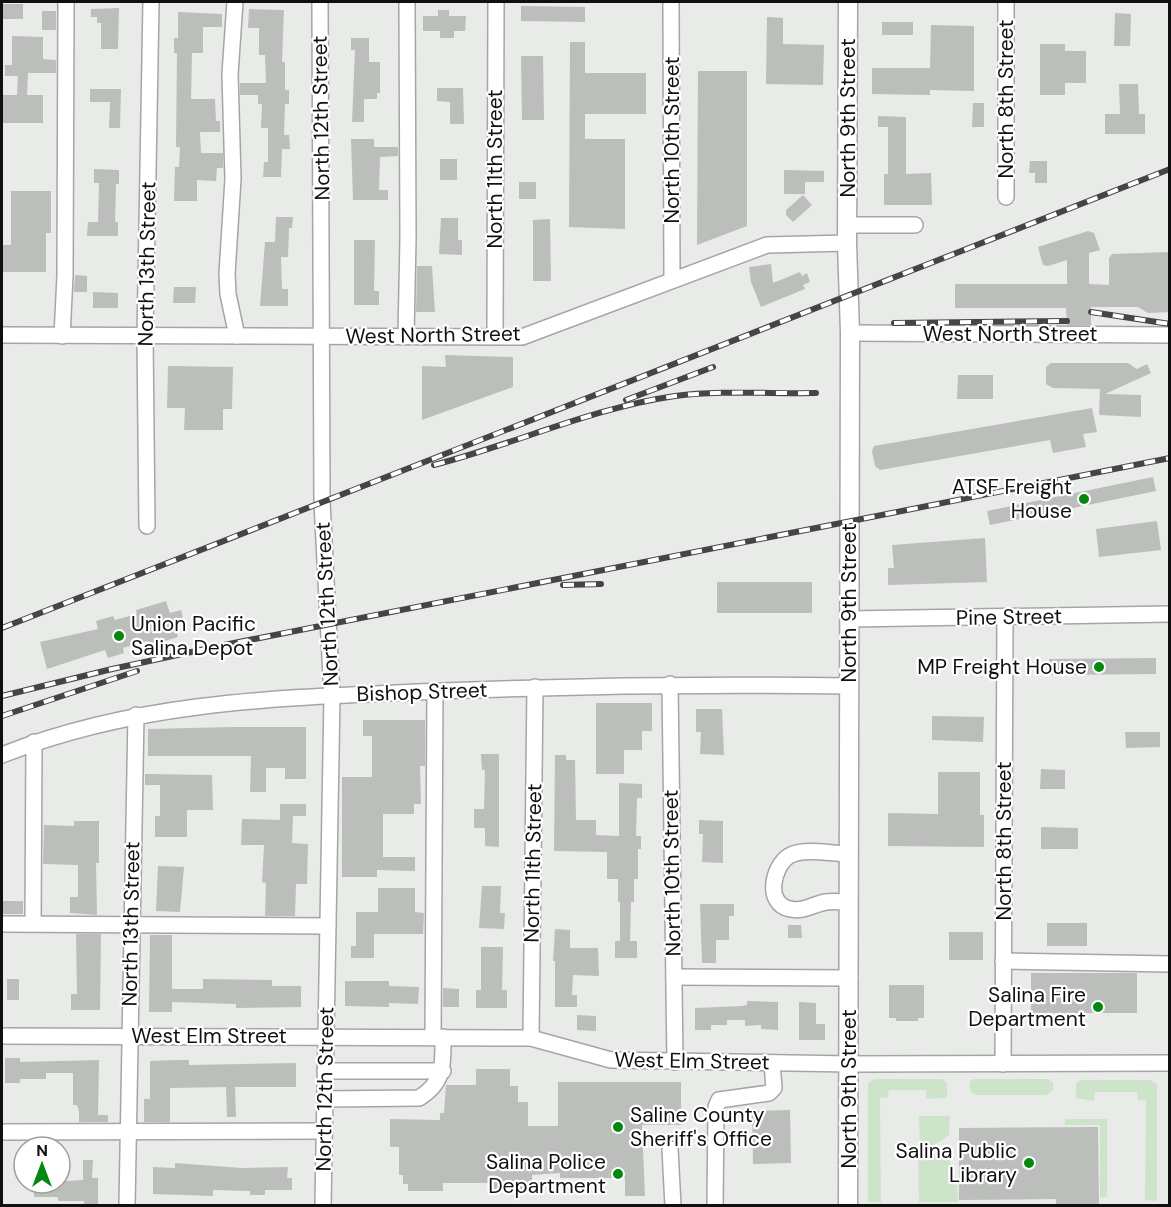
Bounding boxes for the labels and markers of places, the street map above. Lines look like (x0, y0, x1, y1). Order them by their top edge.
place label: ATSF Freight House (952, 473, 1072, 525)
marker: ATSF Freight House (1077, 492, 1091, 506)
place label: Union Pacific Salina Depot (131, 610, 256, 662)
marker: Union Pacific Salina Depot (112, 629, 126, 643)
place label: MP Freight House (917, 653, 1087, 681)
marker: MP Freight House (1092, 660, 1106, 674)
place label: Salina Fire Department (968, 981, 1086, 1033)
marker: Salina Fire Department (1091, 1000, 1105, 1014)
place label: Saline County Sheriff's Office (630, 1101, 772, 1153)
marker: Saline County Sheriff's Office (611, 1120, 625, 1134)
place label: Salina Public Library (896, 1137, 1017, 1189)
place label: Salina Police Department (486, 1148, 606, 1200)
marker: Salina Public Library (1022, 1156, 1036, 1170)
marker: Salina Police Department (611, 1167, 625, 1181)

